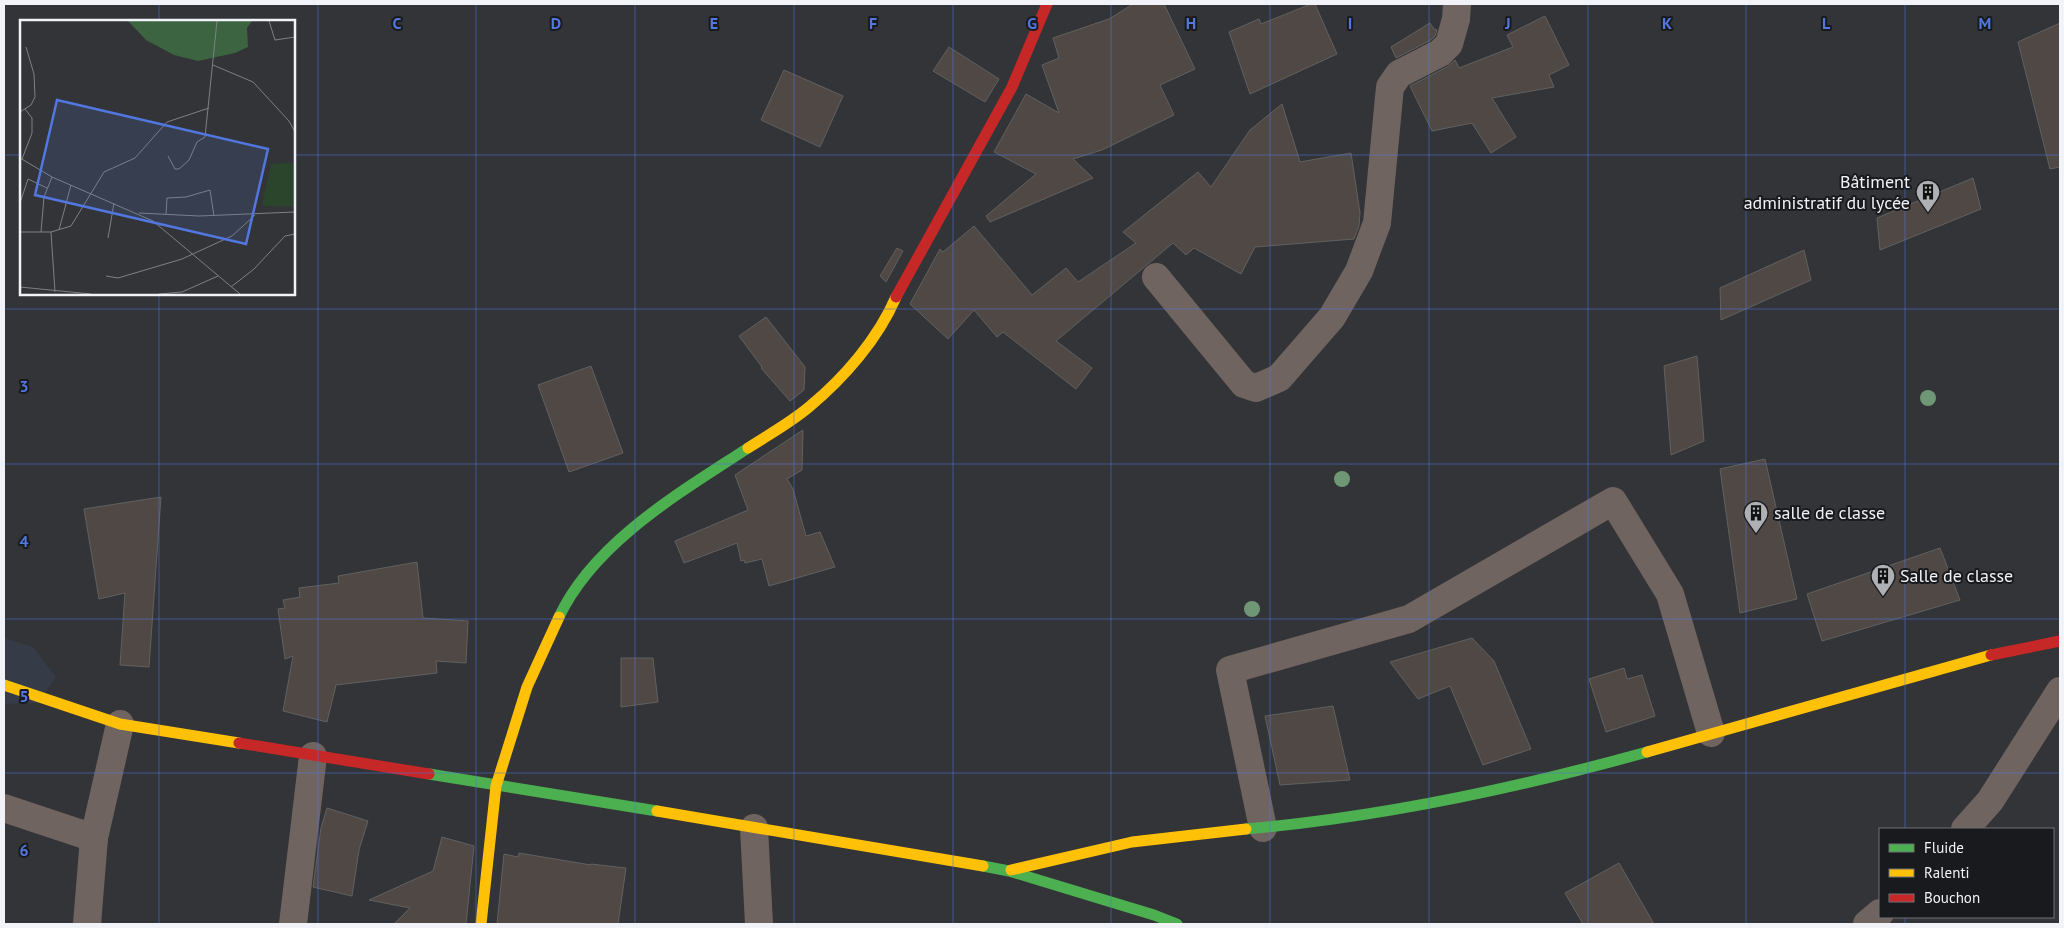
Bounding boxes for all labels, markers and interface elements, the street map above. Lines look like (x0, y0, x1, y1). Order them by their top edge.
text: C (393, 13, 402, 33)
text: D (551, 13, 561, 33)
text: E (710, 13, 718, 33)
text: F (869, 13, 877, 33)
text: G (1027, 13, 1037, 33)
text: H (1186, 13, 1196, 33)
text: I (1348, 13, 1352, 33)
text: J (1504, 13, 1511, 33)
text: K (1662, 13, 1672, 33)
text: L (1822, 13, 1831, 33)
text: M (1979, 13, 1991, 33)
inset map (20, 20, 295, 295)
place label: Bâtiment administratif du lycée (1744, 170, 1910, 214)
building icon: Bâtiment administratif du lycée (1915, 179, 1941, 213)
text: 3 (19, 376, 29, 396)
building icon: salle de classe (1743, 500, 1769, 534)
place label: salle de classe (1774, 501, 1885, 524)
text: 4 (19, 531, 29, 551)
building icon: Salle de classe (1870, 563, 1896, 597)
place label: Salle de classe (1900, 564, 2013, 587)
text: 5 (19, 686, 29, 706)
legend (1879, 828, 2054, 918)
text: Fluide (1924, 838, 1964, 857)
text: 6 (19, 840, 29, 860)
text: Ralenti (1924, 863, 1970, 882)
text: Bouchon (1924, 888, 1980, 907)

